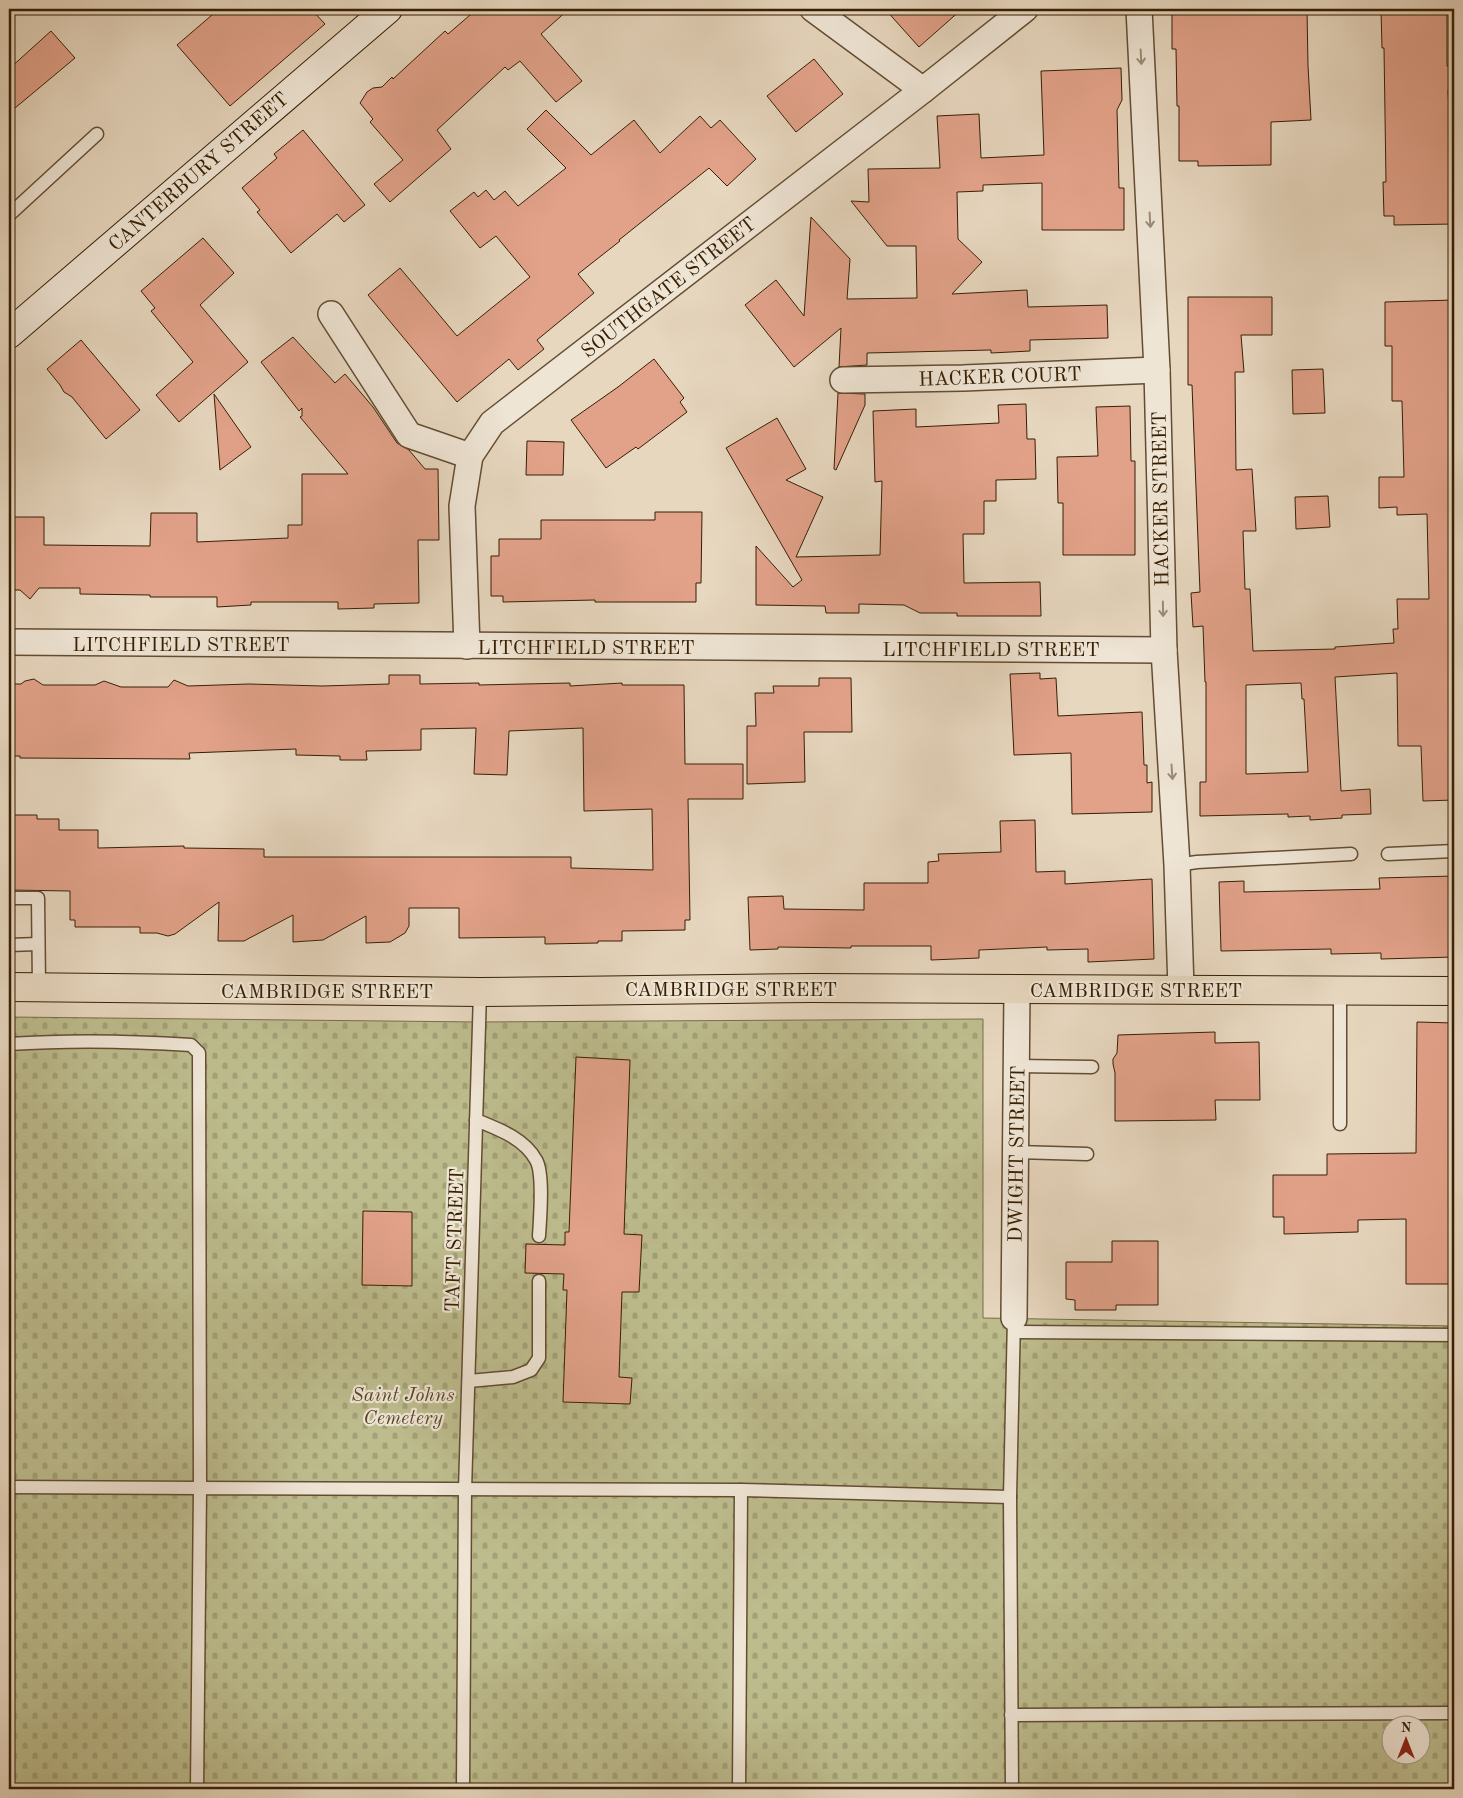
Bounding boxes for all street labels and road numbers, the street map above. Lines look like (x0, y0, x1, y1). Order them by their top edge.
street label: CANTERBURY STREET (106, 89, 293, 256)
street label: SOUTHGATE STREET (578, 214, 760, 363)
street label: HACKER COURT (918, 365, 1082, 391)
street label: HACKER STREET (1150, 411, 1174, 587)
street label: LITCHFIELD STREET (72, 636, 290, 656)
street label: LITCHFIELD STREET (477, 639, 695, 659)
street label: LITCHFIELD STREET (882, 641, 1100, 661)
street label: CAMBRIDGE STREET (625, 981, 837, 1001)
street label: CAMBRIDGE STREET (1030, 982, 1242, 1002)
street label: CAMBRIDGE STREET (221, 983, 433, 1003)
street label: DWIGHT STREET (1006, 1065, 1030, 1243)
street label: TAFT STREET (443, 1168, 469, 1312)

